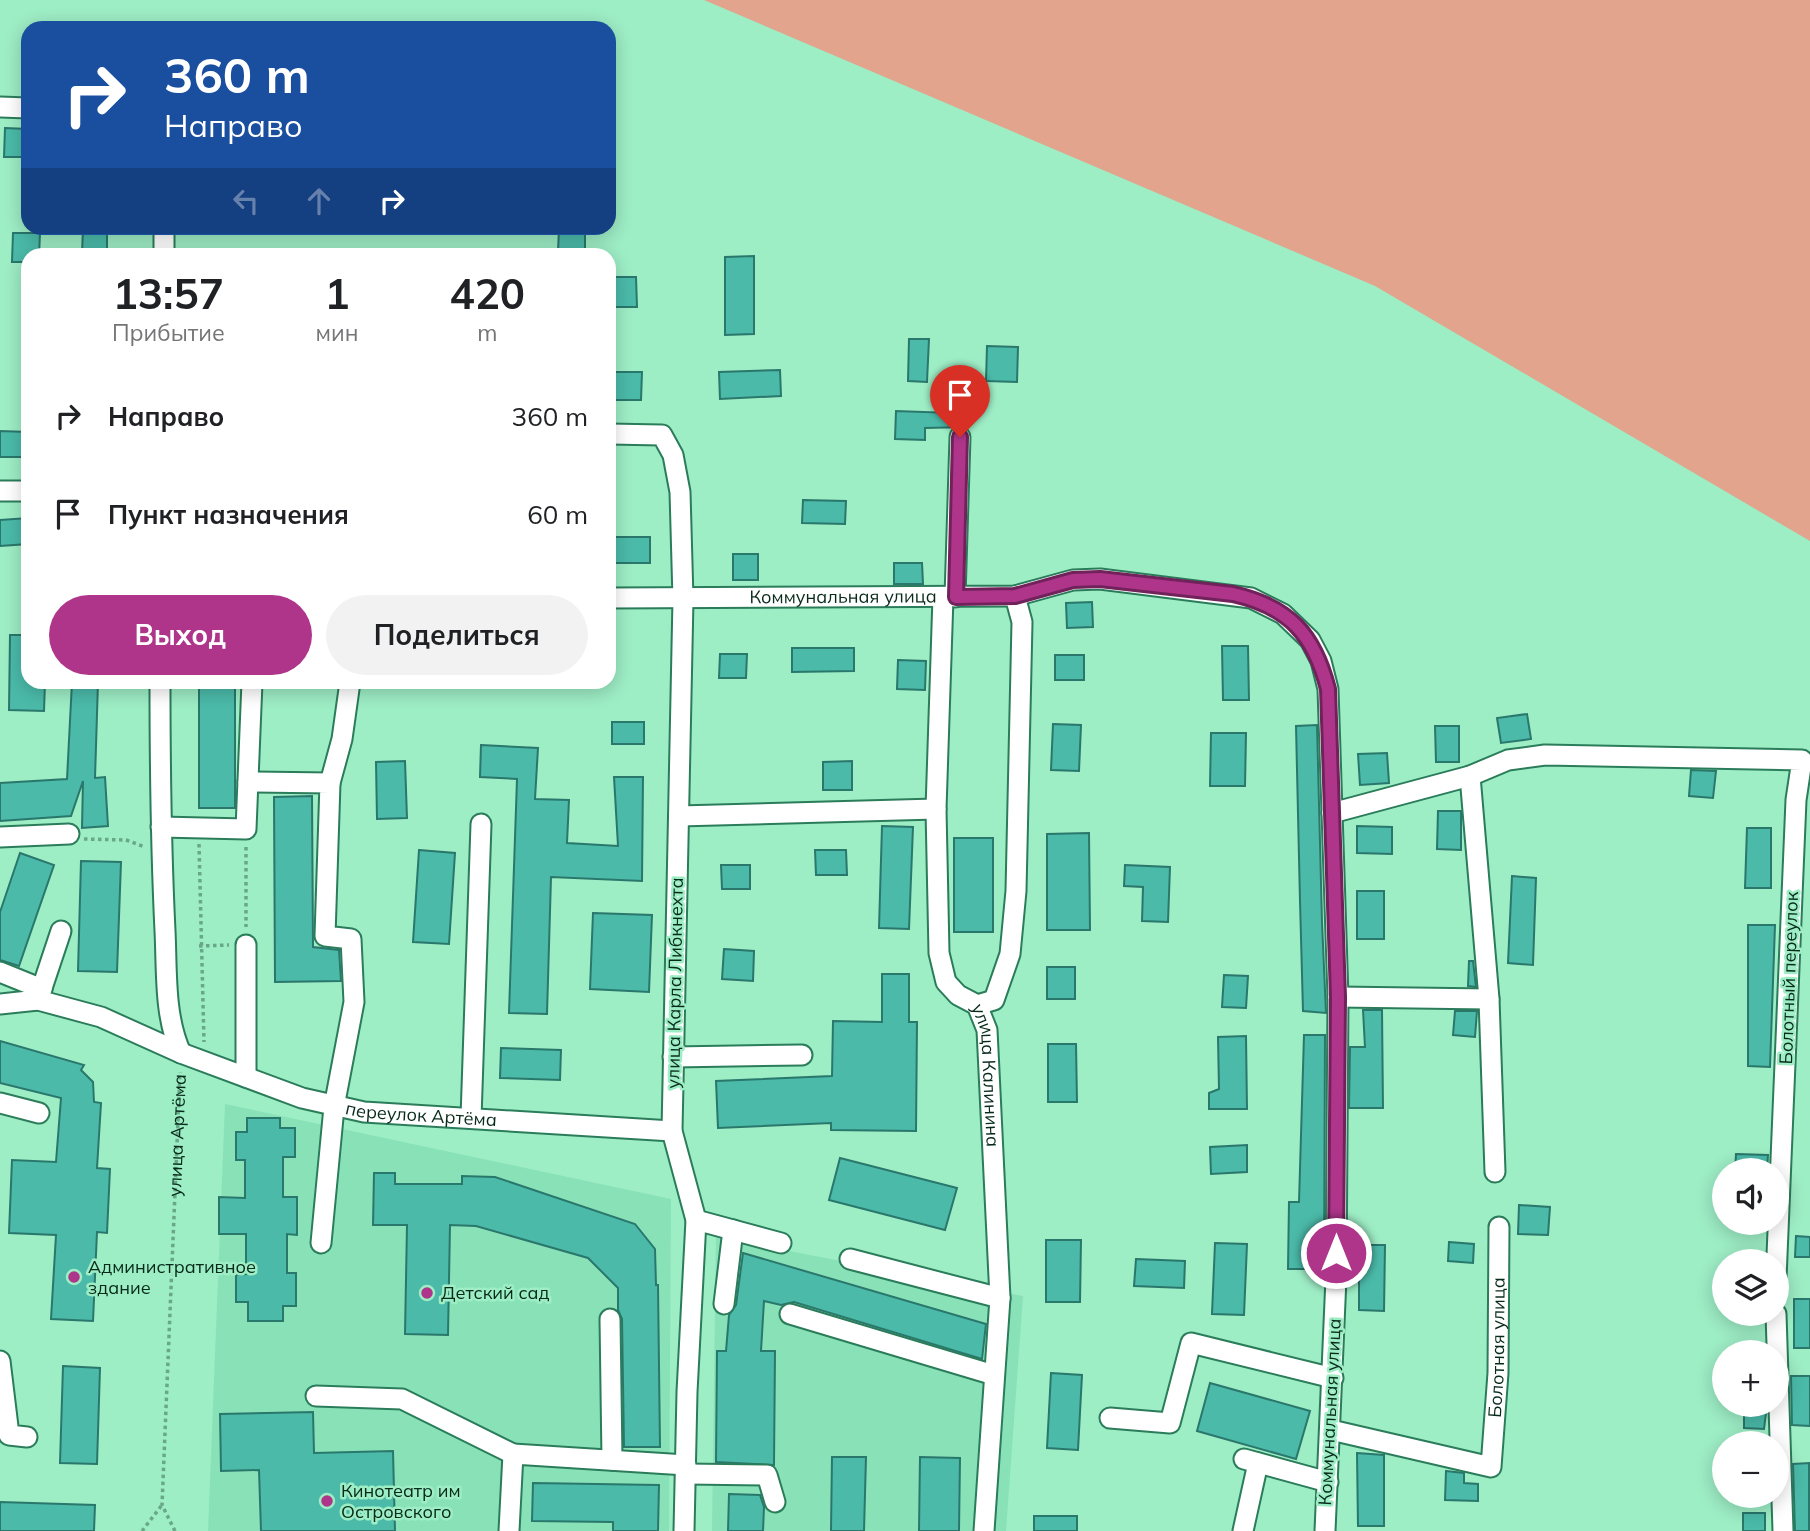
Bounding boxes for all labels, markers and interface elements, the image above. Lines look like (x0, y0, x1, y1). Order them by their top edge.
text: 360 m (164, 44, 310, 105)
icon: right (49, 49, 140, 140)
text: Направо (164, 105, 303, 145)
icon: left (227, 182, 265, 220)
icon: ahead (300, 182, 338, 220)
icon: right (373, 182, 411, 220)
text: 13:57 (113, 267, 224, 320)
text: 1 (324, 267, 350, 320)
text: 420 (449, 267, 525, 320)
text: Прибытие (112, 318, 225, 347)
text: мин (316, 318, 359, 347)
text: m (477, 318, 497, 347)
pin (930, 365, 990, 437)
icon: arrive (941, 376, 979, 414)
icon: right (49, 397, 87, 435)
text: Направо (108, 400, 224, 433)
text: 360 m (512, 400, 588, 433)
icon: arrive (49, 495, 87, 533)
text: Пункт назначения (108, 498, 349, 531)
text: 60 m (527, 498, 588, 531)
street label: Коммунальная улица (749, 584, 937, 608)
button: Выход (49, 595, 312, 675)
button: Поделиться (326, 595, 588, 675)
street label: улица Карла Либкнехта (661, 877, 688, 1089)
street label: Болотный переулок (1774, 891, 1803, 1065)
street label: улица Калинина (967, 1000, 1005, 1148)
street label: улица Артёма (163, 1074, 191, 1197)
street label: переулок Артёма (343, 1096, 497, 1131)
map controls (1712, 1158, 1789, 1508)
button: sound (1712, 1158, 1789, 1235)
position arrow (1299, 1216, 1373, 1290)
button: layers (1712, 1249, 1789, 1326)
place label: Административное здание (88, 1255, 256, 1299)
marker: Административное здание (66, 1269, 82, 1285)
street label: Болотная улица (1483, 1277, 1510, 1418)
place label: Детский сад (441, 1281, 550, 1304)
marker: Детский сад (419, 1285, 435, 1301)
street label: Коммунальная улица (1313, 1318, 1346, 1506)
button: + (1712, 1340, 1789, 1417)
button: − (1712, 1431, 1789, 1508)
place label: Кинотеатр им Островского (341, 1479, 461, 1523)
marker: Кинотеатр им Островского (319, 1493, 335, 1509)

